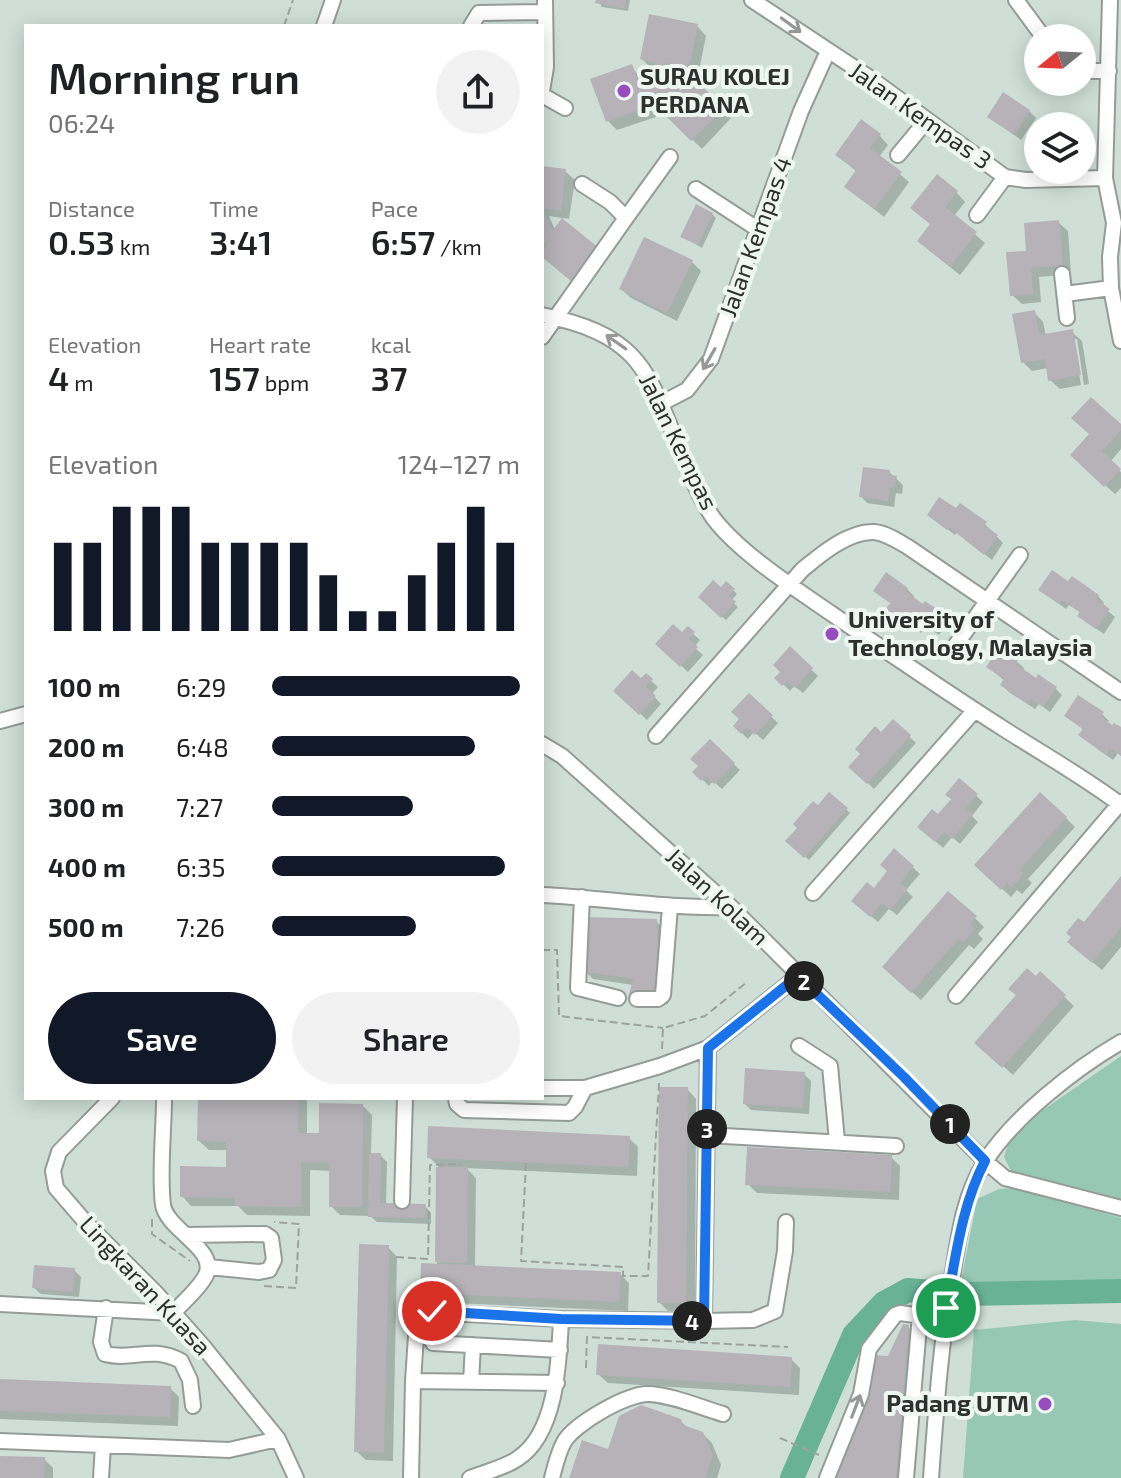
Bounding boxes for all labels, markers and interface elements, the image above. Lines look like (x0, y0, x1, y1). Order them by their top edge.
one-way arrow (780, 16, 801, 33)
north arrow (1024, 24, 1096, 96)
map controls (1024, 24, 1096, 184)
text: Morning run (48, 50, 300, 103)
button: share (436, 50, 520, 134)
street label: Jalan Kempas 3 (844, 55, 997, 174)
place label: SURAU KOLEJ PERDANA (640, 61, 790, 118)
marker: SURAU KOLEJ PERDANA (615, 82, 633, 100)
text: 06:24 (48, 107, 115, 138)
button: layers (1024, 112, 1096, 184)
street label: Jalan Kempas 4 (712, 153, 797, 320)
text: Distance (48, 195, 135, 221)
text: Time (209, 195, 259, 221)
text: Pace (371, 195, 418, 221)
text: 0.53 (48, 221, 115, 262)
text: 3:41 (209, 221, 272, 262)
text: 6:57 (371, 221, 435, 262)
text: km (115, 233, 150, 259)
text: /km (435, 233, 482, 259)
text: Elevation (48, 331, 141, 357)
text: Heart rate (209, 331, 311, 357)
text: kcal (371, 331, 411, 357)
one-way arrow (605, 334, 627, 350)
one-way arrow (701, 347, 717, 370)
text: 4 (48, 357, 69, 398)
text: 157 (209, 357, 260, 398)
text: 37 (371, 357, 407, 398)
street label: Jalan Kempas (634, 368, 725, 514)
text: m (69, 369, 94, 395)
text: bpm (260, 369, 309, 395)
text: Elevation (48, 448, 158, 479)
text: 124–127 m (398, 448, 520, 479)
place label: University of Technology, Malaysia (848, 604, 1092, 661)
marker: University of Technology, Malaysia (823, 625, 841, 643)
text: 100 m (48, 671, 121, 702)
text: 6:29 (176, 671, 227, 702)
text: 200 m (48, 731, 124, 762)
text: 6:48 (176, 731, 229, 762)
text: 300 m (48, 791, 124, 822)
text: 7:27 (176, 791, 223, 822)
street label: Jalan Kolam (661, 841, 775, 951)
text: 400 m (48, 851, 126, 882)
text: 6:35 (176, 851, 225, 882)
text: 500 m (48, 911, 124, 942)
text: 7:26 (176, 911, 225, 942)
pin: 2 (784, 961, 824, 1001)
text: 2 (798, 968, 810, 994)
button: Save (48, 992, 276, 1084)
button: Share (292, 992, 520, 1084)
pin: 1 (930, 1104, 970, 1144)
pin: 3 (687, 1109, 727, 1149)
text: 1 (945, 1111, 955, 1137)
text: 3 (701, 1116, 713, 1142)
street label: Lingkaran Kuasa (74, 1209, 218, 1360)
pin (912, 1274, 980, 1342)
pin (398, 1277, 466, 1345)
icon: arrive (924, 1286, 968, 1330)
icon: check (410, 1289, 454, 1333)
pin: 4 (672, 1301, 712, 1341)
text: 4 (685, 1308, 699, 1334)
place label: Padang UTM (886, 1388, 1029, 1417)
one-way arrow (850, 1394, 864, 1419)
marker: Padang UTM (1036, 1395, 1054, 1413)

